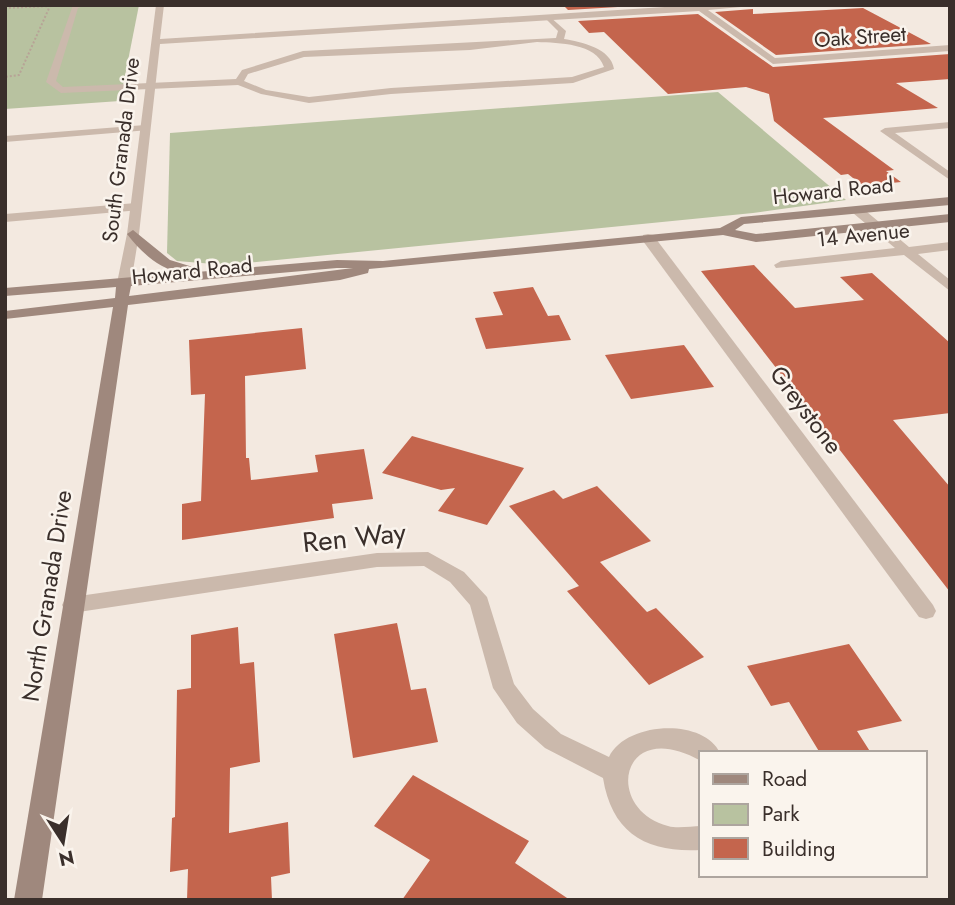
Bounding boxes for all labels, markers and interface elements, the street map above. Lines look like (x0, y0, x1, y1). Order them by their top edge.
street label: Oak Street (813, 19, 907, 55)
street label: South Granada Drive (95, 56, 147, 244)
street label: Howard Road (771, 170, 895, 212)
street label: 14 Avenue (815, 215, 911, 255)
street label: Howard Road (130, 250, 254, 292)
street label: Greystone (762, 358, 851, 461)
street label: North Granada Drive (12, 488, 81, 704)
street label: Ren Way (300, 512, 408, 563)
legend (699, 751, 927, 877)
text: Road (762, 764, 807, 794)
text: Park (762, 799, 800, 829)
north arrow (28, 807, 98, 877)
text: Building (762, 834, 835, 864)
text: N (56, 843, 77, 873)

